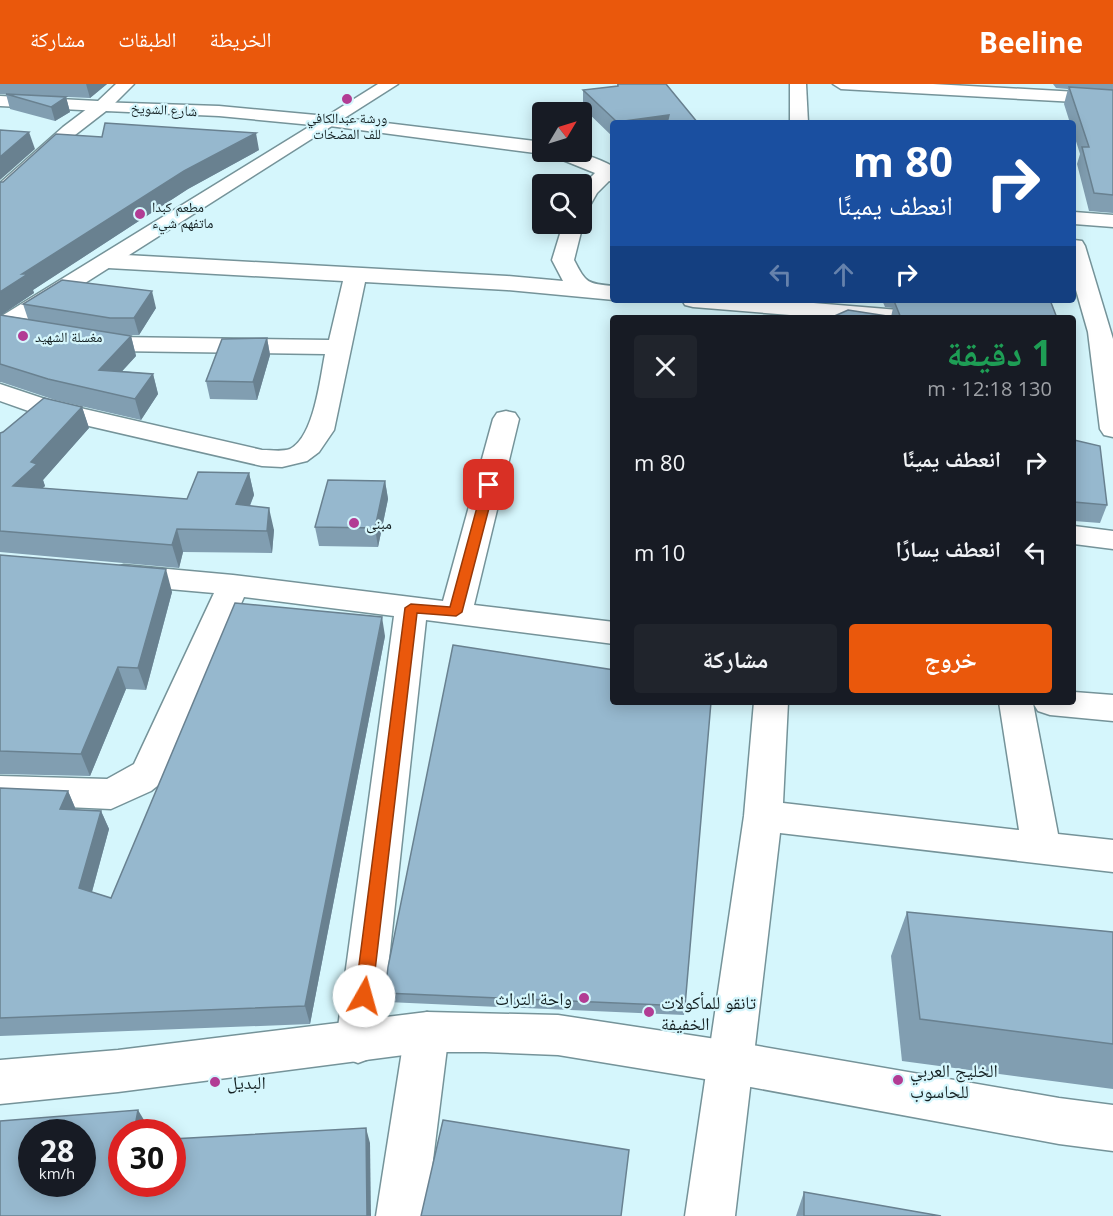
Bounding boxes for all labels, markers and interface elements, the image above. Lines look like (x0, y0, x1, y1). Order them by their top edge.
text: Beeline (979, 23, 1083, 61)
text: مشاركة (30, 25, 85, 53)
text: الطبقات (118, 25, 177, 53)
text: الخريطة (210, 25, 271, 53)
marker: ورشة عبدالكافي للف المضخات (340, 92, 354, 106)
street label: شارع الشويخ (130, 98, 198, 121)
north arrow (532, 102, 592, 162)
map controls (532, 102, 592, 234)
place label: ورشة عبدالكافي للف المضخات (307, 108, 387, 143)
text: 80 m (853, 132, 953, 189)
icon: right (974, 144, 1052, 222)
button: search (532, 174, 592, 234)
text: انعطف يمينًا (837, 186, 953, 223)
place label: مطعم كبدا ماتفهم شيء (152, 197, 213, 234)
marker: مطعم كبدا ماتفهم شيء (133, 207, 147, 221)
icon: left (764, 258, 797, 291)
icon: ahead (827, 258, 860, 291)
icon: right (890, 258, 923, 291)
place label: مغسلة الشهيد (35, 327, 102, 346)
text: 1 دقيقة (946, 328, 1052, 377)
marker: مغسلة الشهيد (16, 329, 30, 343)
button: close (634, 335, 697, 398)
text: 130 m · 12:18 (927, 375, 1052, 402)
text: انعطف يمينًا (902, 443, 1001, 473)
icon: right (1019, 446, 1052, 479)
text: 80 m (634, 447, 685, 477)
pin (463, 459, 514, 510)
icon: arrive (472, 468, 505, 501)
place label: مبنى (366, 513, 392, 534)
marker: مبنى (347, 516, 361, 530)
text: انعطف يسارًا (896, 533, 1001, 563)
icon: left (1019, 536, 1052, 569)
text: 10 m (634, 537, 685, 567)
button: مشاركة (634, 624, 837, 693)
button: خروج (849, 624, 1052, 693)
position arrow (332, 964, 396, 1028)
place label: واحة التراث (495, 986, 572, 1010)
place label: تانقو للمأكولات الخفيفة (661, 990, 756, 1035)
marker: واحة التراث (577, 991, 591, 1005)
marker: تانقو للمأكولات الخفيفة (642, 1005, 656, 1019)
place label: الخليج العربي للحاسوب (910, 1058, 998, 1103)
place label: البديل (227, 1070, 266, 1094)
marker: الخليج العربي للحاسوب (891, 1073, 905, 1087)
marker: البديل (208, 1075, 222, 1089)
speed limit sign: 30 (108, 1119, 186, 1197)
text: 28 (40, 1130, 74, 1171)
text: km/h (39, 1163, 75, 1183)

